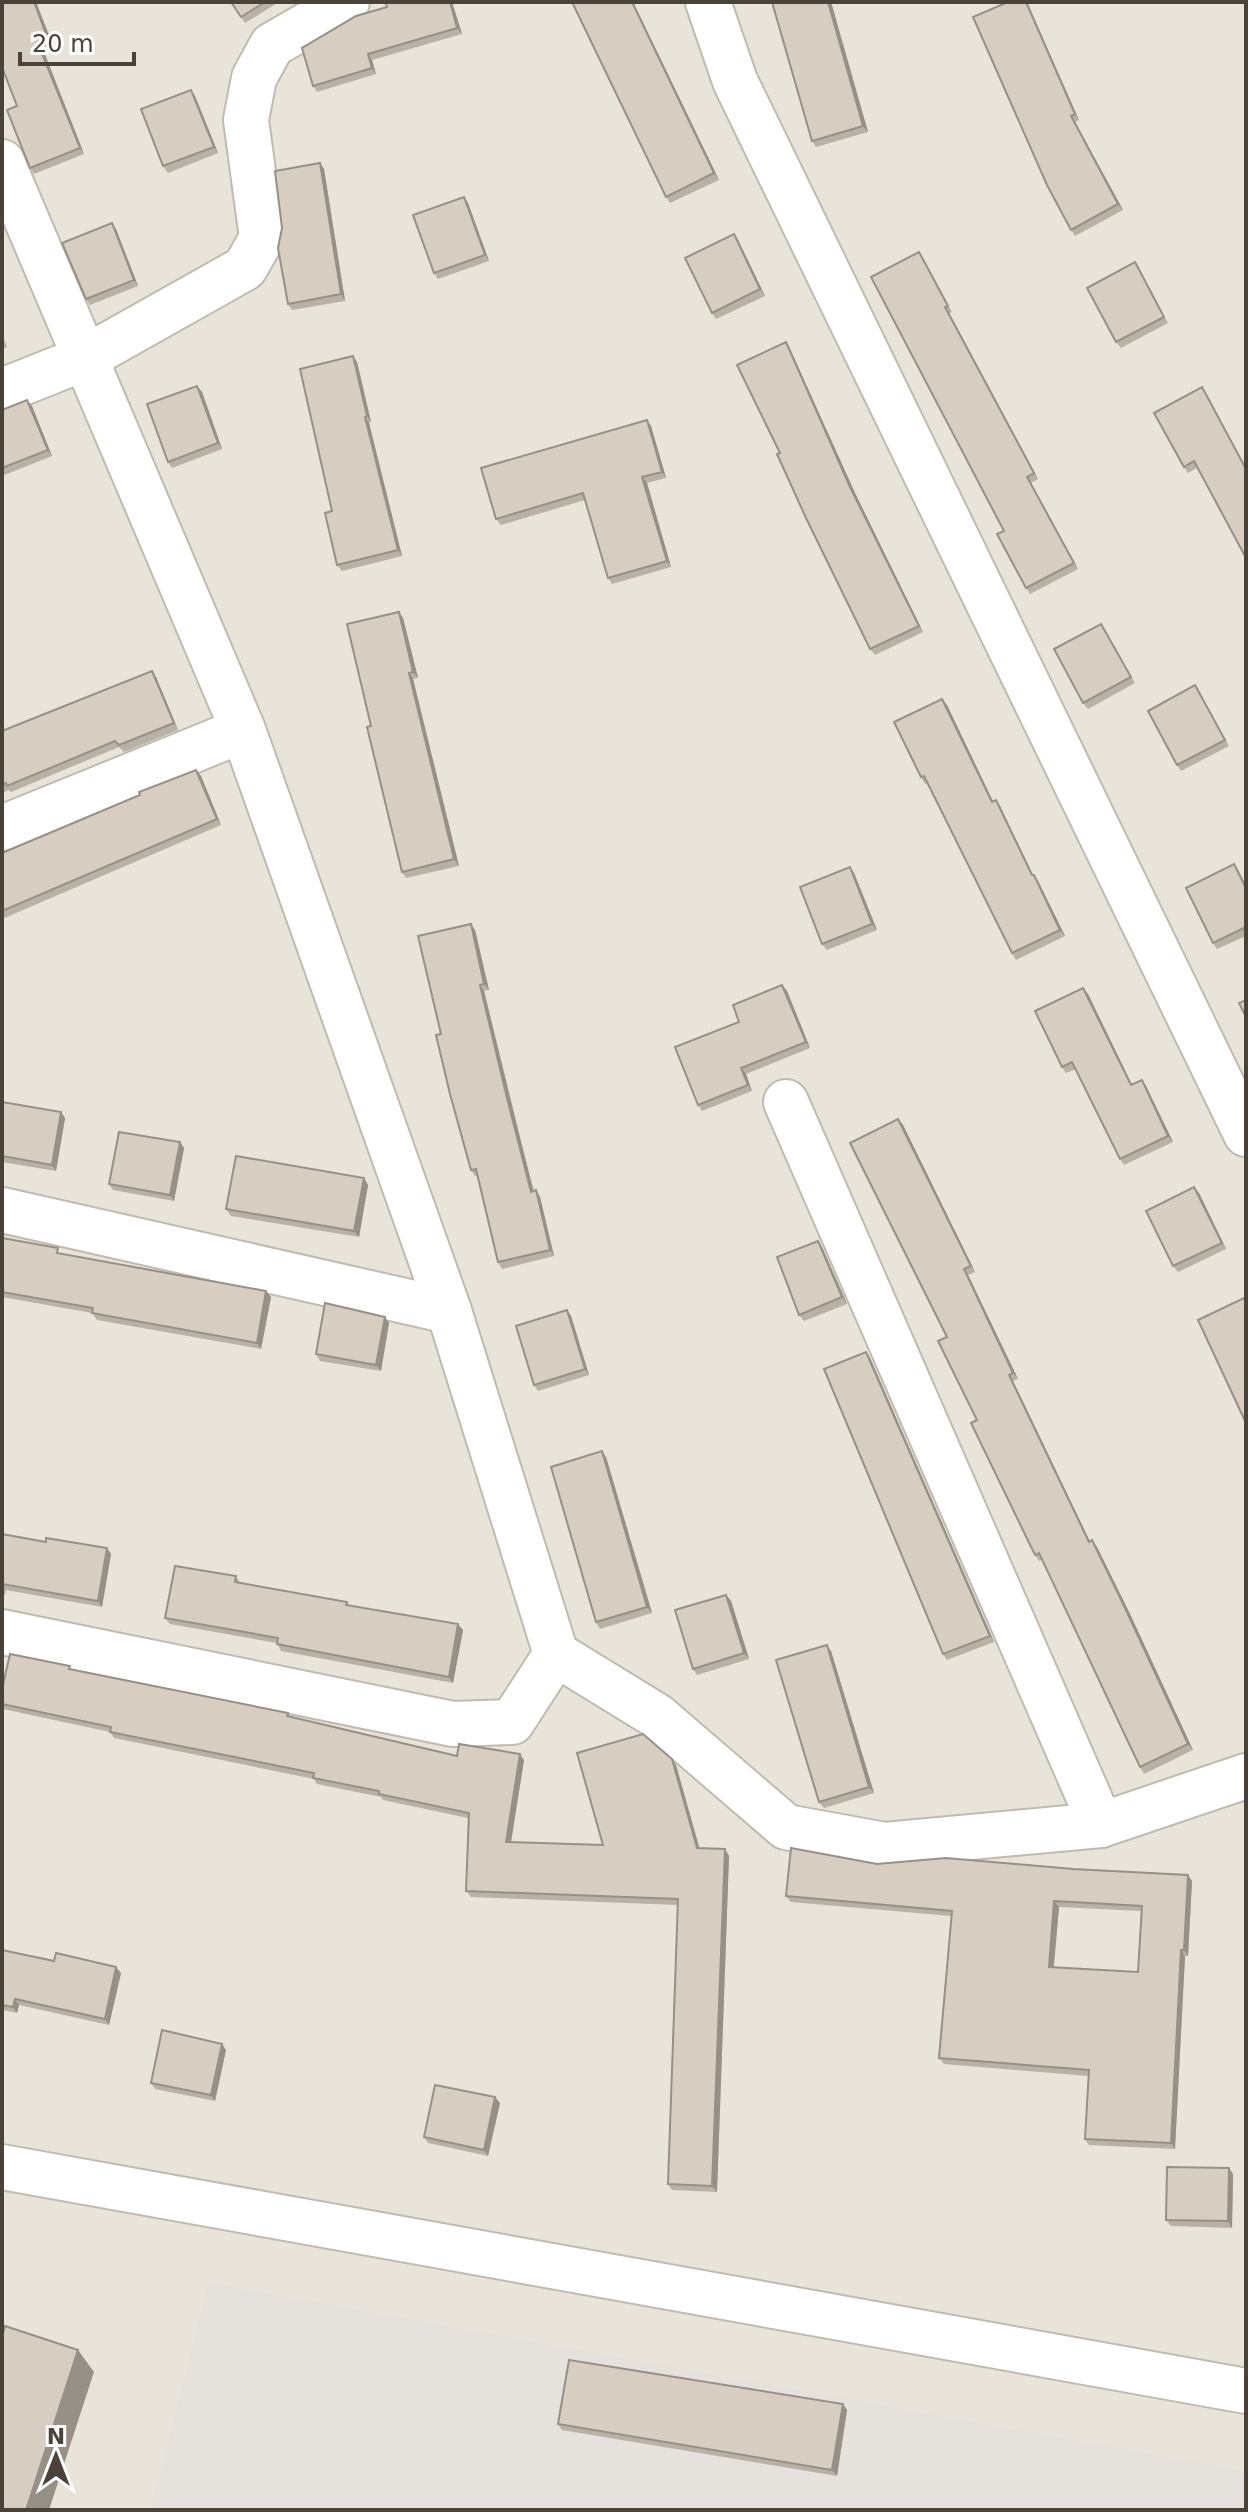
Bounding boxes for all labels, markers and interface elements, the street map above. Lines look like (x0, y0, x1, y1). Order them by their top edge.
scale bar (20, 16, 134, 66)
text: 20 m (32, 30, 94, 58)
north arrow (16, 2416, 96, 2496)
text: N (47, 2424, 65, 2449)

